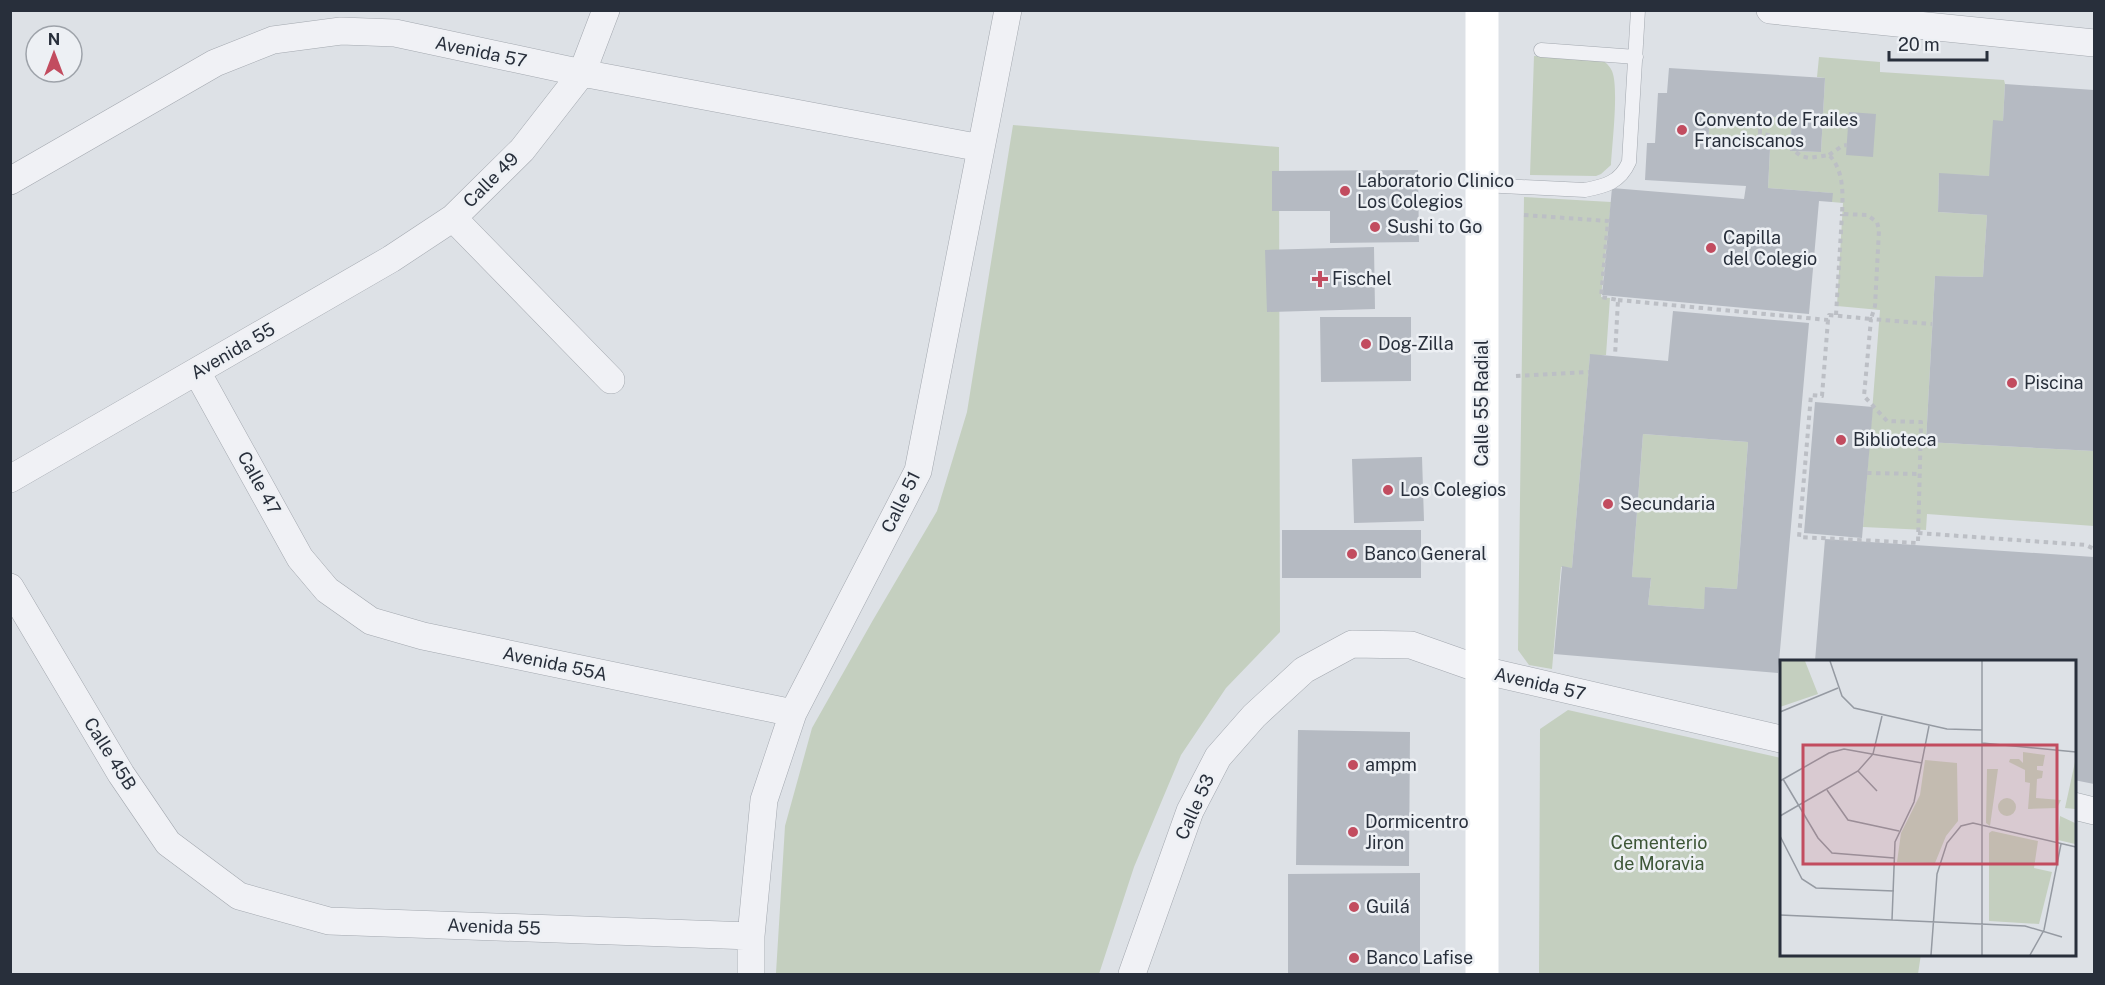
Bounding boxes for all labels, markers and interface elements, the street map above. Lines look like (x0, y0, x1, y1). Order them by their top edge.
north arrow (24, 24, 84, 84)
scale bar (1889, 24, 1986, 62)
text: N (48, 30, 60, 49)
street label: Avenida 57 (433, 32, 529, 71)
text: 20 m (1898, 34, 1940, 55)
place label: Convento de Frailes Franciscanos (1694, 109, 1858, 151)
marker: Convento de Frailes Franciscanos (1675, 123, 1689, 137)
street label: Calle 49 (459, 148, 523, 212)
place label: Laboratorio Clinico Los Colegios (1357, 170, 1514, 212)
marker: Laboratorio Clinico Los Colegios (1338, 184, 1352, 198)
place label: Sushi to Go (1387, 216, 1482, 237)
marker: Sushi to Go (1368, 220, 1382, 234)
place label: Capilla del Colegio (1723, 227, 1817, 269)
marker: Capilla del Colegio (1704, 241, 1718, 255)
place label: Fischel (1332, 268, 1392, 289)
marker: Fischel (1313, 272, 1327, 286)
street label: Avenida 55 (187, 318, 279, 383)
place label: Dog-Zilla (1378, 333, 1454, 354)
marker: Dog-Zilla (1359, 337, 1373, 351)
street label: Calle 55 Radial (1471, 340, 1492, 466)
place label: Piscina (2024, 372, 2084, 393)
marker: Piscina (2005, 376, 2019, 390)
place label: Biblioteca (1853, 429, 1937, 450)
marker: Biblioteca (1834, 433, 1848, 447)
street label: Calle 47 (234, 447, 285, 518)
street label: Calle 51 (877, 468, 924, 536)
place label: Los Colegios (1400, 479, 1506, 500)
marker: Los Colegios (1381, 483, 1395, 497)
place label: Secundaria (1620, 493, 1715, 514)
marker: Secundaria (1601, 497, 1615, 511)
place label: Banco General (1364, 543, 1487, 564)
marker: Banco General (1345, 547, 1359, 561)
street label: Avenida 55A (501, 642, 610, 685)
inset map (1780, 660, 2075, 955)
street label: Avenida 57 (1492, 663, 1588, 704)
street label: Calle 45B (80, 714, 141, 794)
place label: ampm (1365, 754, 1417, 775)
marker: ampm (1346, 758, 1360, 772)
street label: Calle 53 (1171, 771, 1218, 843)
place label: Dormicentro Jiron (1365, 811, 1469, 853)
marker: Dormicentro Jiron (1346, 825, 1360, 839)
park label: Cementerio de Moravia (1611, 832, 1707, 874)
place label: Guilá (1366, 896, 1410, 917)
marker: Guilá (1347, 900, 1361, 914)
street label: Avenida 55 (447, 914, 541, 939)
place label: Banco Lafise (1366, 947, 1473, 968)
marker: Banco Lafise (1347, 951, 1361, 965)

